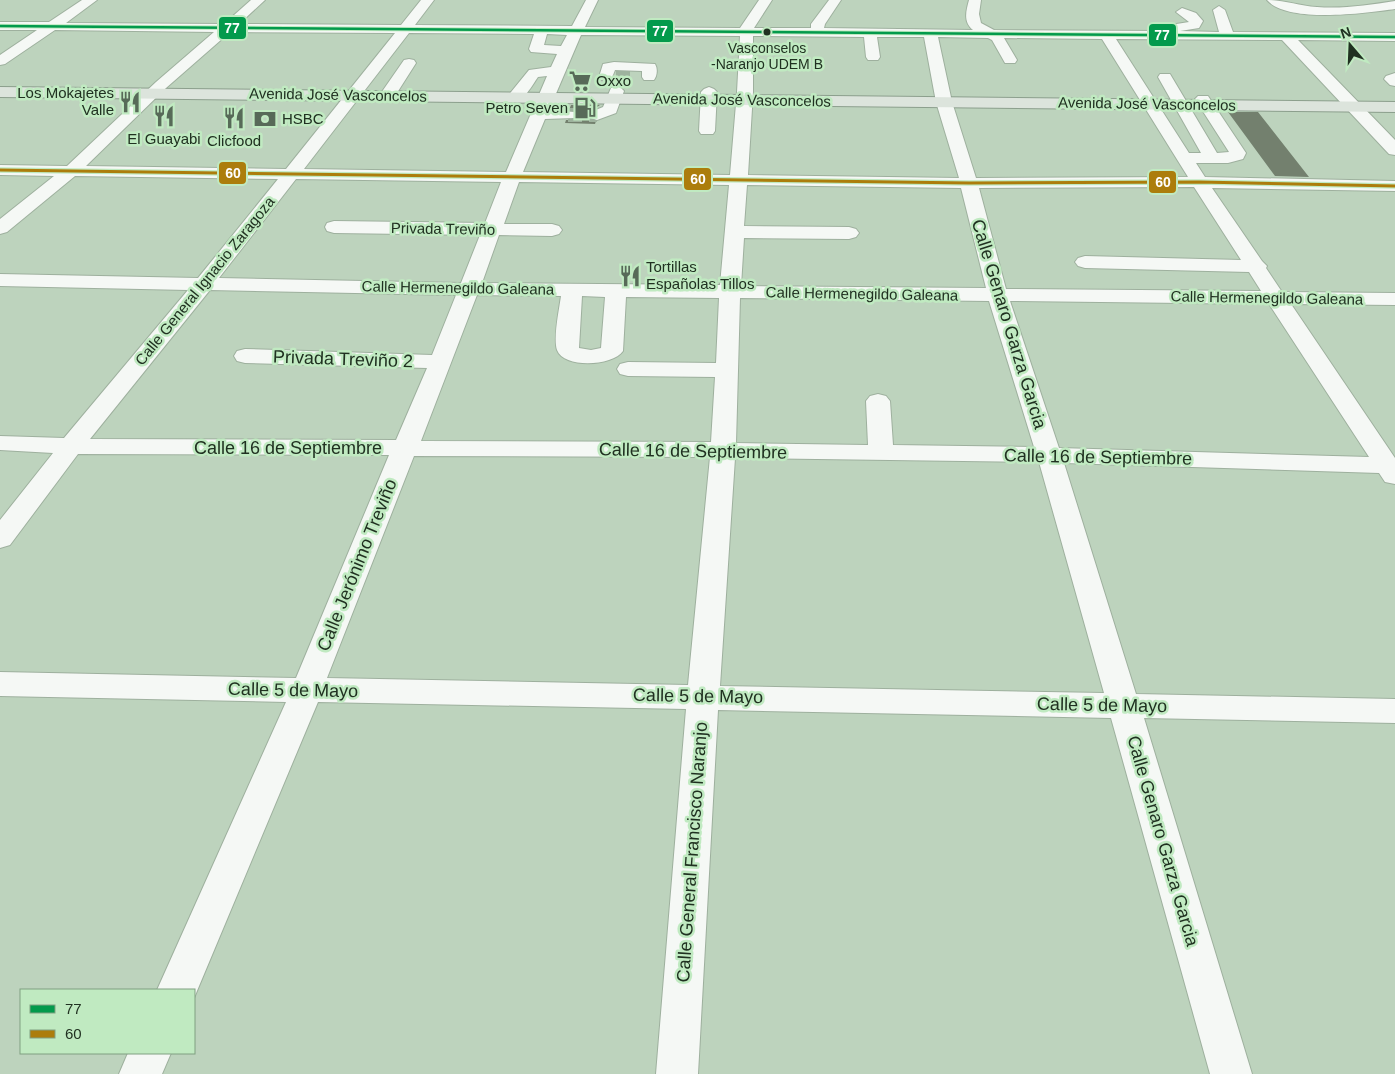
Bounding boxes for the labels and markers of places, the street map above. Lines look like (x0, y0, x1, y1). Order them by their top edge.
marker: Vasconselos -Naranjo UDEM B (762, 27, 772, 37)
place label: Vasconselos -Naranjo UDEM B (711, 40, 823, 72)
supermarket icon: Oxxo (567, 68, 593, 94)
place label: Oxxo (596, 72, 631, 89)
place label: Los Mokajetes Valle (17, 84, 114, 118)
restaurant icon: Los Mokajetes Valle (117, 89, 143, 115)
fuel station icon: Petro Seven (572, 95, 598, 121)
place label: Petro Seven (485, 99, 568, 116)
restaurant icon: El Guayabi (151, 103, 177, 129)
restaurant icon: Clicfood (221, 105, 247, 131)
bank icon: HSBC (252, 106, 278, 132)
place label: HSBC (282, 110, 324, 127)
place label: El Guayabi (127, 130, 201, 147)
place label: Clicfood (207, 132, 261, 149)
place label: Tortillas Españolas Tillos (646, 258, 754, 292)
restaurant icon: Tortillas Españolas Tillos (617, 263, 643, 289)

